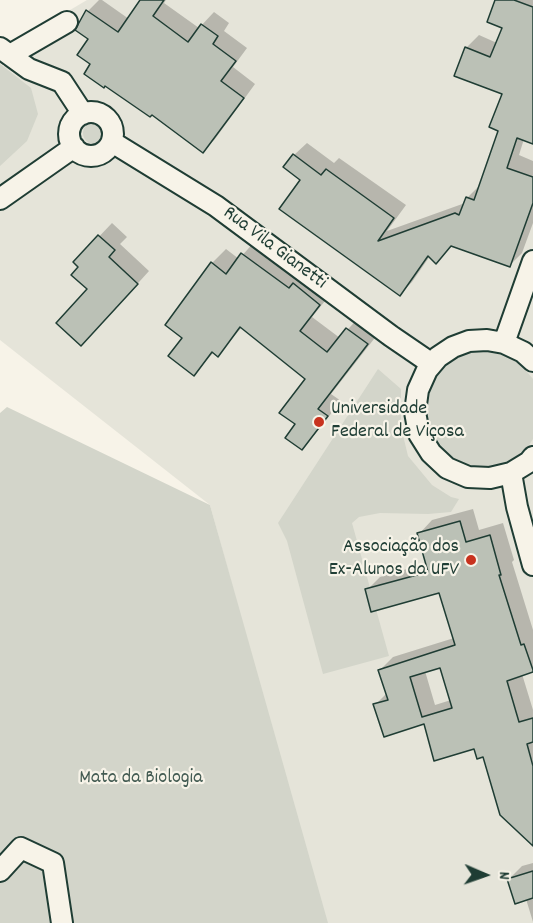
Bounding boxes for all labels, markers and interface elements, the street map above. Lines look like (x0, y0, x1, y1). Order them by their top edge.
street label: Rua Vila Gianetti (217, 202, 331, 296)
place label: Universidade Federal de Viçosa (331, 398, 464, 445)
marker: Universidade Federal de Viçosa (312, 415, 326, 429)
place label: Associação dos Ex-Alunos da UFV (329, 536, 459, 583)
marker: Associação dos Ex-Alunos da UFV (464, 553, 478, 567)
park label: Mata da Biologia (79, 767, 203, 791)
north arrow (455, 845, 515, 905)
text: N (492, 871, 515, 880)

